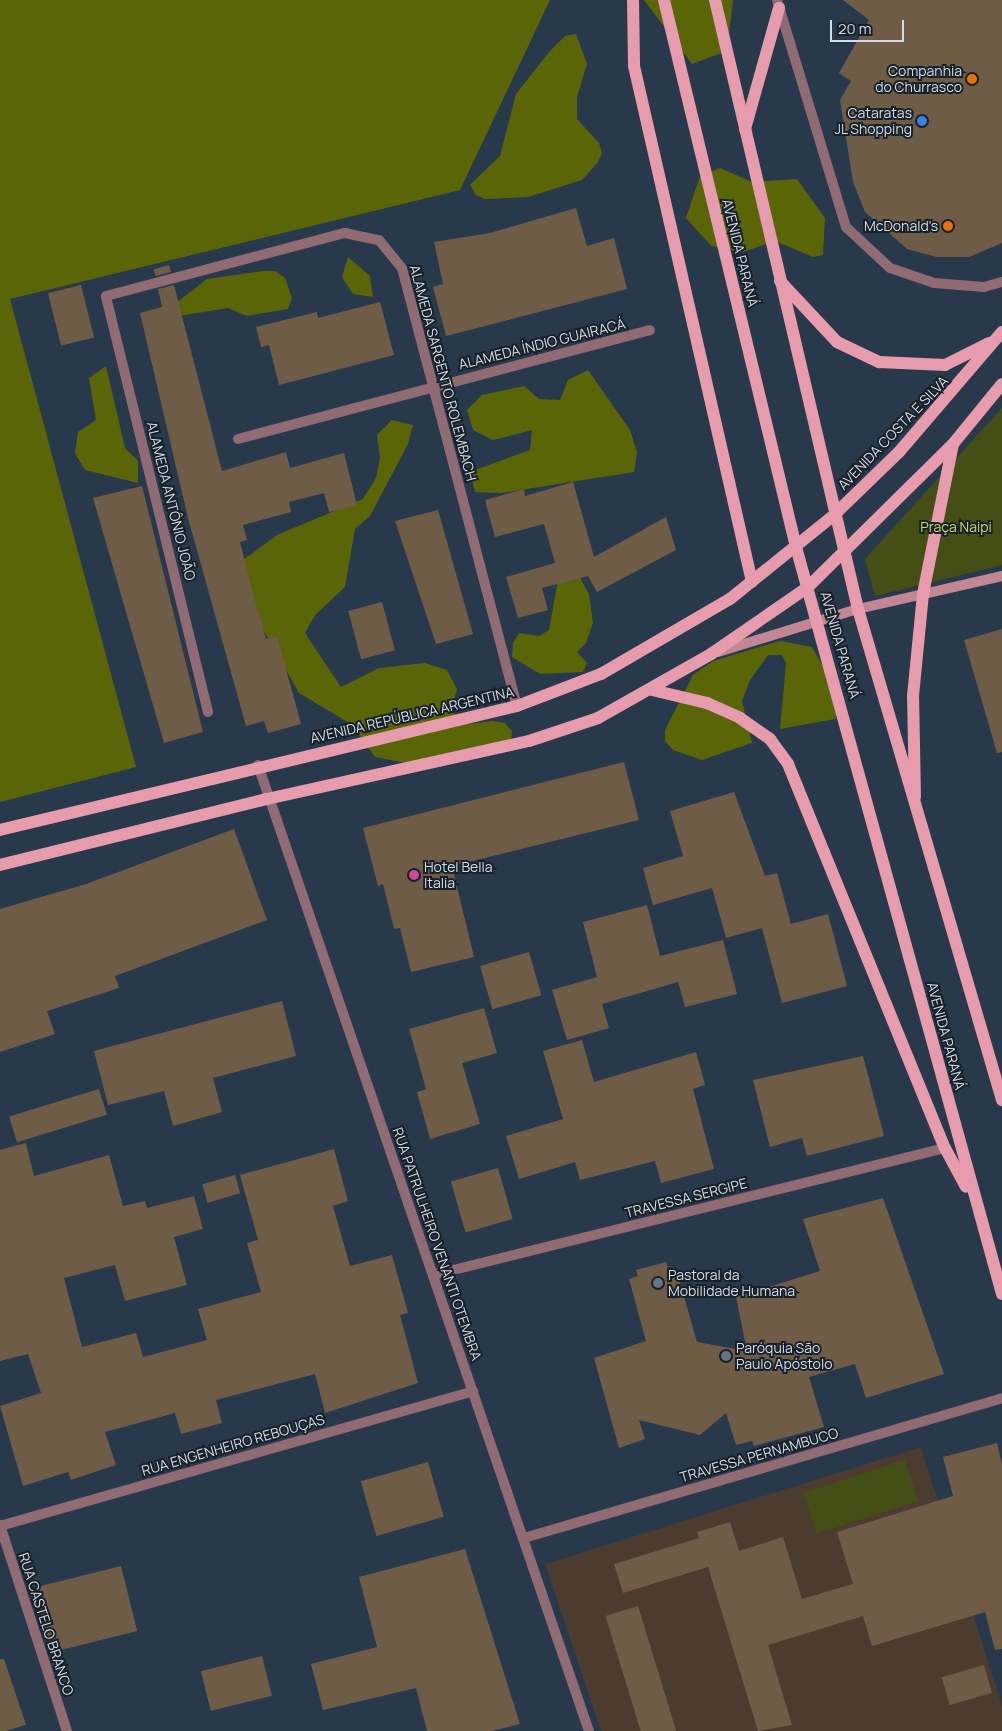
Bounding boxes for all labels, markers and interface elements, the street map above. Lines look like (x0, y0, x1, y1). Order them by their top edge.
scale bar (832, 10, 906, 42)
text: 20 m (838, 18, 871, 39)
place label: Companhia do Churrasco (875, 63, 962, 95)
marker: Companhia do Churrasco (966, 73, 978, 85)
place label: Cataratas JL Shopping (834, 105, 912, 138)
marker: Cataratas JL Shopping (916, 115, 928, 127)
street label: AVENIDA PARANÁ (718, 197, 762, 309)
place label: McDonald's (864, 218, 938, 234)
marker: McDonald's (942, 220, 954, 232)
street label: ALAMEDA SARGENTO ROLEMBACH (406, 263, 480, 483)
street label: ALAMEDA ÍNDIO GUAIRACÁ (457, 315, 627, 373)
street label: AVENIDA COSTA E SILVA (834, 373, 952, 493)
street label: ALAMEDA ANTÔNIO JOÃO (143, 420, 199, 582)
park label: Praça Naipi (920, 519, 992, 535)
street label: AVENIDA PARANÁ (817, 589, 863, 701)
street label: AVENIDA REPÚBLICA ARGENTINA (308, 683, 516, 747)
place label: Hotel Bella Italia (424, 859, 493, 892)
marker: Hotel Bella Italia (408, 869, 420, 881)
street label: AVENIDA PARANÁ (924, 980, 968, 1092)
street label: RUA PATRULHEIRO VENANTI OTEMBRA (389, 1125, 485, 1363)
street label: TRAVESSA SERGIPE (623, 1175, 749, 1221)
place label: Pastoral da Mobilidade Humana (668, 1267, 795, 1300)
marker: Pastoral da Mobilidade Humana (652, 1277, 664, 1289)
place label: Paróquia São Paulo Apóstolo (736, 1340, 832, 1372)
marker: Paróquia São Paulo Apóstolo (720, 1350, 732, 1362)
street label: RUA ENGENHEIRO REBOUÇAS (139, 1411, 327, 1479)
street label: TRAVESSA PERNAMBUCO (678, 1424, 840, 1486)
street label: RUA CASTELO BRANCO (15, 1551, 77, 1697)

